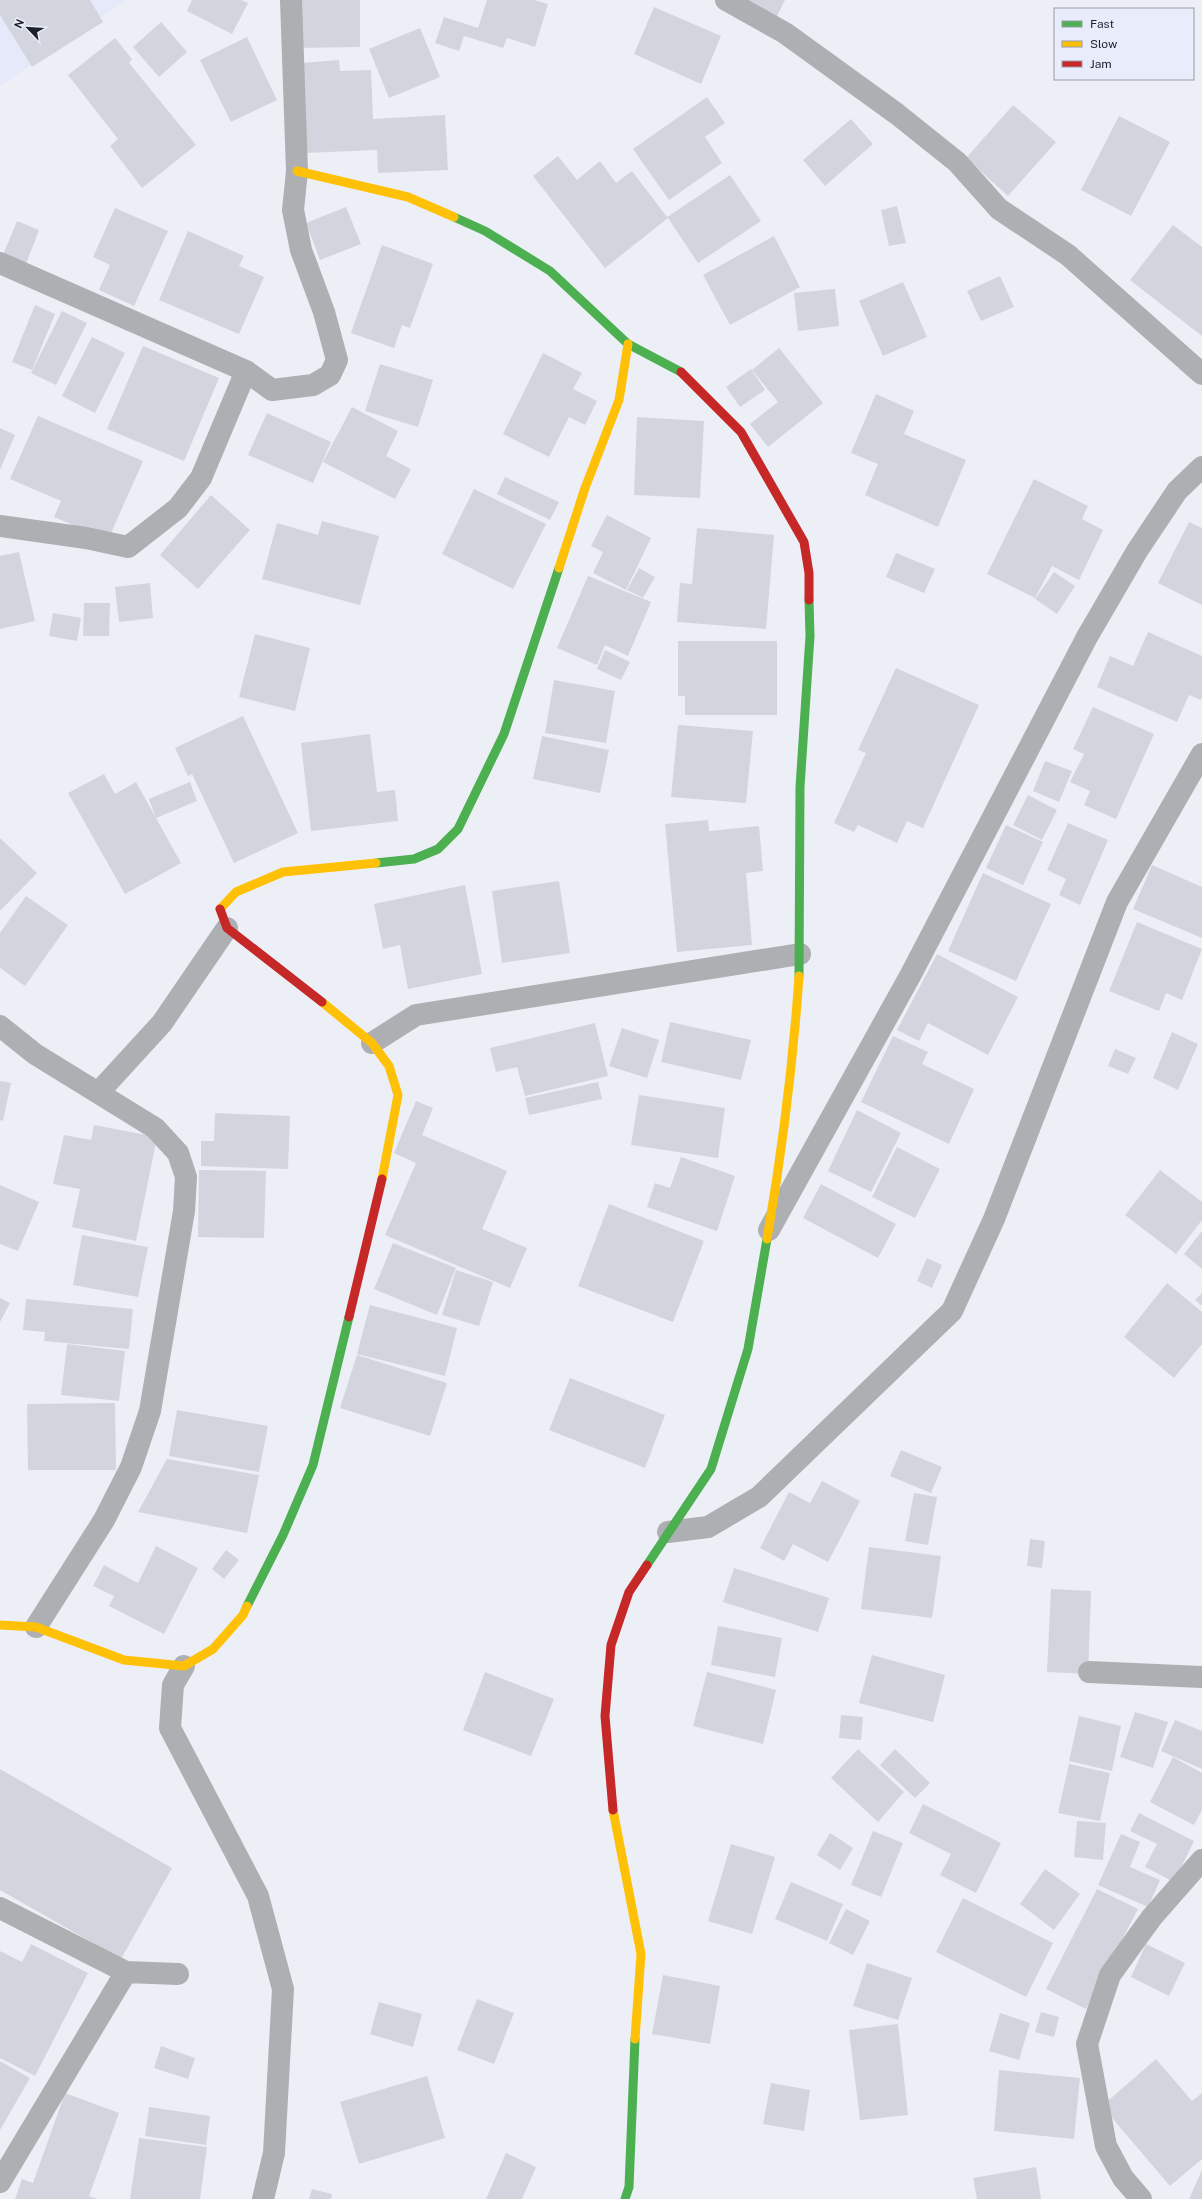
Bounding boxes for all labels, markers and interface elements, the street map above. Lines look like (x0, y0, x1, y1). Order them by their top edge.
north arrow (8, 8, 48, 48)
legend (1054, 8, 1194, 80)
text: N (12, 17, 26, 30)
text: Fast (1090, 17, 1115, 31)
text: Slow (1090, 37, 1118, 51)
text: Jam (1090, 57, 1112, 71)

